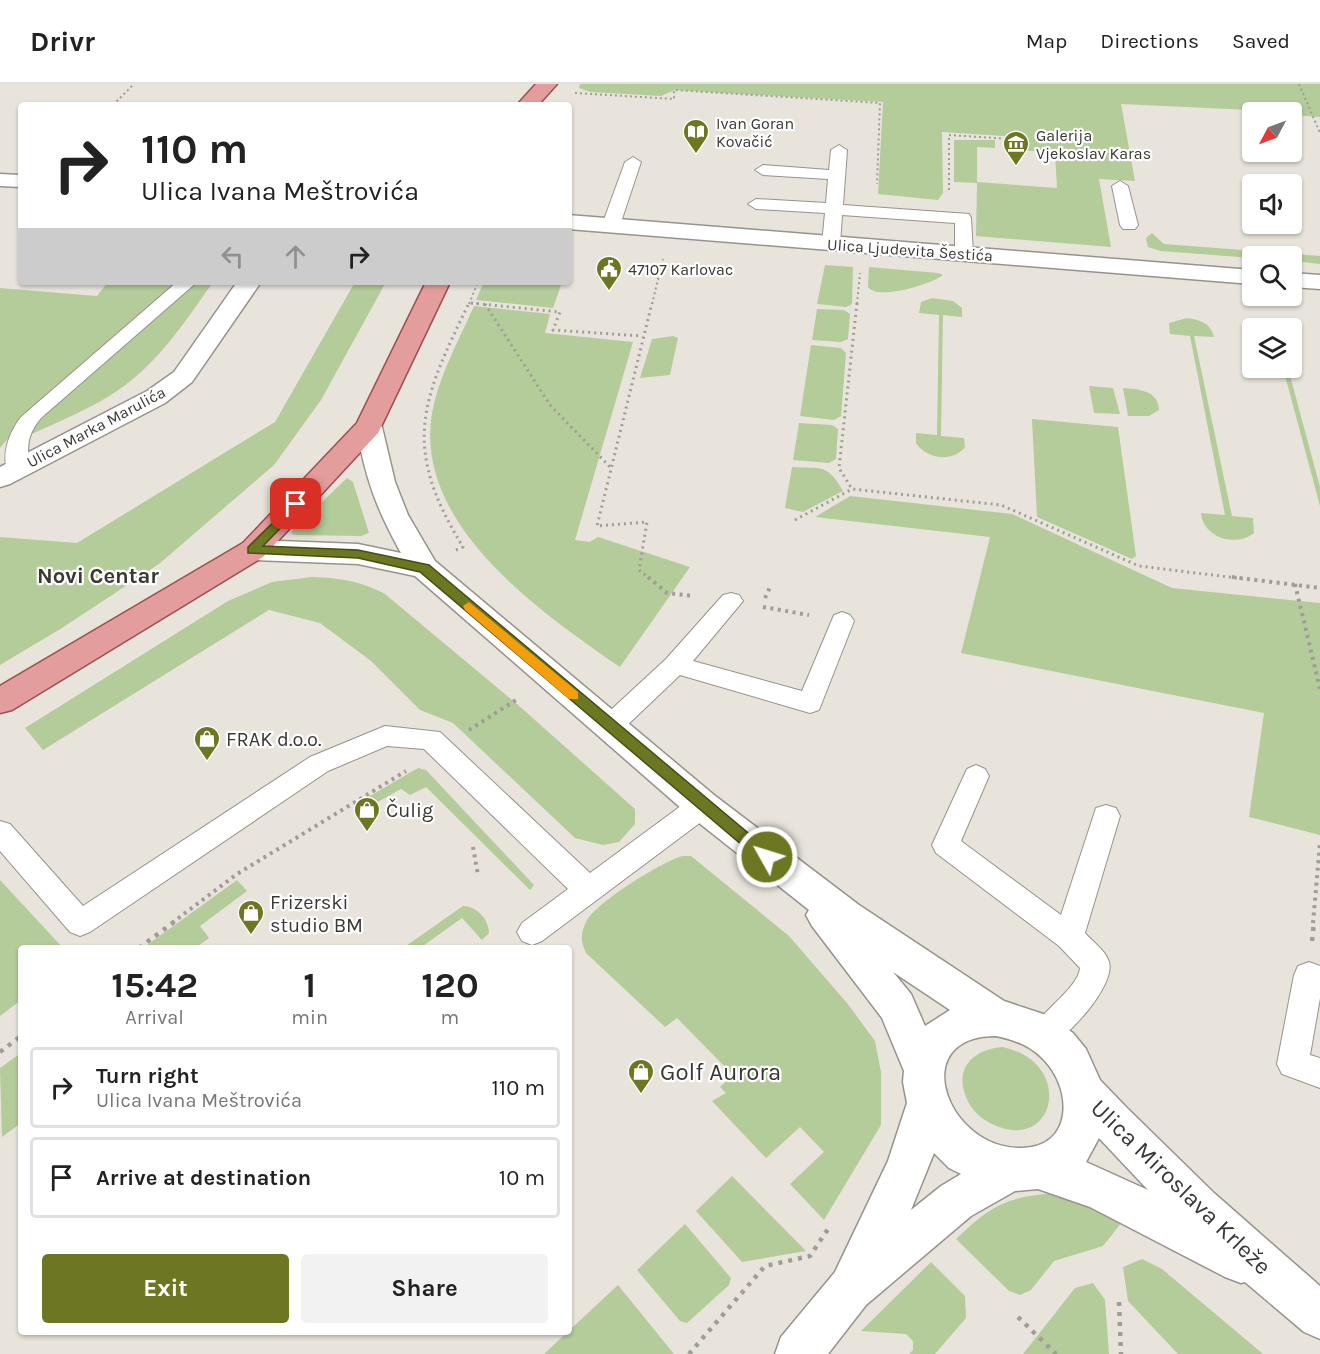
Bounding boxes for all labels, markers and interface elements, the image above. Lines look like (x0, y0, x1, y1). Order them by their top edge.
text: Drivr (30, 25, 95, 58)
text: Map (1026, 29, 1067, 53)
text: Directions (1100, 29, 1199, 53)
text: Saved (1232, 29, 1290, 53)
north arrow (1242, 102, 1302, 162)
map controls (1242, 102, 1302, 378)
place label: Ivan Goran Kovačić (716, 114, 794, 151)
library icon: Ivan Goran Kovačić (681, 117, 711, 155)
text: 110 m (141, 124, 248, 174)
icon: right (42, 126, 120, 204)
place label: Galerija Vjekoslav Karas (1036, 126, 1151, 163)
museum icon: Galerija Vjekoslav Karas (1001, 129, 1031, 167)
button: sound (1242, 174, 1302, 234)
text: Ulica Ivana Meštrovića (141, 175, 419, 207)
street label: Ulica Ljudevita Šestića (827, 235, 993, 265)
icon: left (216, 240, 249, 273)
icon: ahead (279, 240, 312, 273)
icon: right (342, 240, 375, 273)
button: search (1242, 246, 1302, 306)
public building icon: 47107 Karlovac (594, 254, 624, 292)
place label: 47107 Karlovac (628, 260, 733, 279)
button: layers (1242, 318, 1302, 378)
street label: Ulica Marka Marulića (23, 382, 169, 472)
pin (270, 478, 321, 529)
icon: arrive (279, 487, 312, 520)
district label: Novi Centar (37, 563, 159, 589)
shop icon: FRAK d.o.o. (192, 724, 222, 762)
place label: FRAK d.o.o. (226, 728, 322, 751)
shop icon: Čulig (352, 795, 382, 833)
place label: Čulig (386, 798, 433, 822)
position arrow (735, 825, 799, 889)
place label: Frizerski studio BM (270, 891, 363, 937)
shop icon: Frizerski studio BM (236, 898, 266, 936)
text: 15:42 (111, 964, 198, 1006)
text: 1 (303, 964, 316, 1006)
text: 120 (421, 964, 479, 1006)
text: Arrival (125, 1006, 184, 1029)
text: min (291, 1006, 328, 1029)
text: m (441, 1006, 459, 1029)
shop icon: Golf Aurora (626, 1057, 656, 1095)
place label: Golf Aurora (660, 1058, 781, 1086)
text: Turn right (96, 1063, 199, 1089)
icon: right (45, 1071, 78, 1104)
text: 110 m (492, 1075, 545, 1101)
text: Ulica Ivana Meštrovića (96, 1089, 302, 1112)
street label: Ulica Miroslava Krleže (1085, 1094, 1277, 1280)
icon: arrive (45, 1161, 78, 1194)
text: Arrive at destination (96, 1165, 311, 1191)
text: 10 m (499, 1165, 545, 1191)
button: Exit (42, 1254, 289, 1323)
button: Share (301, 1254, 548, 1323)

